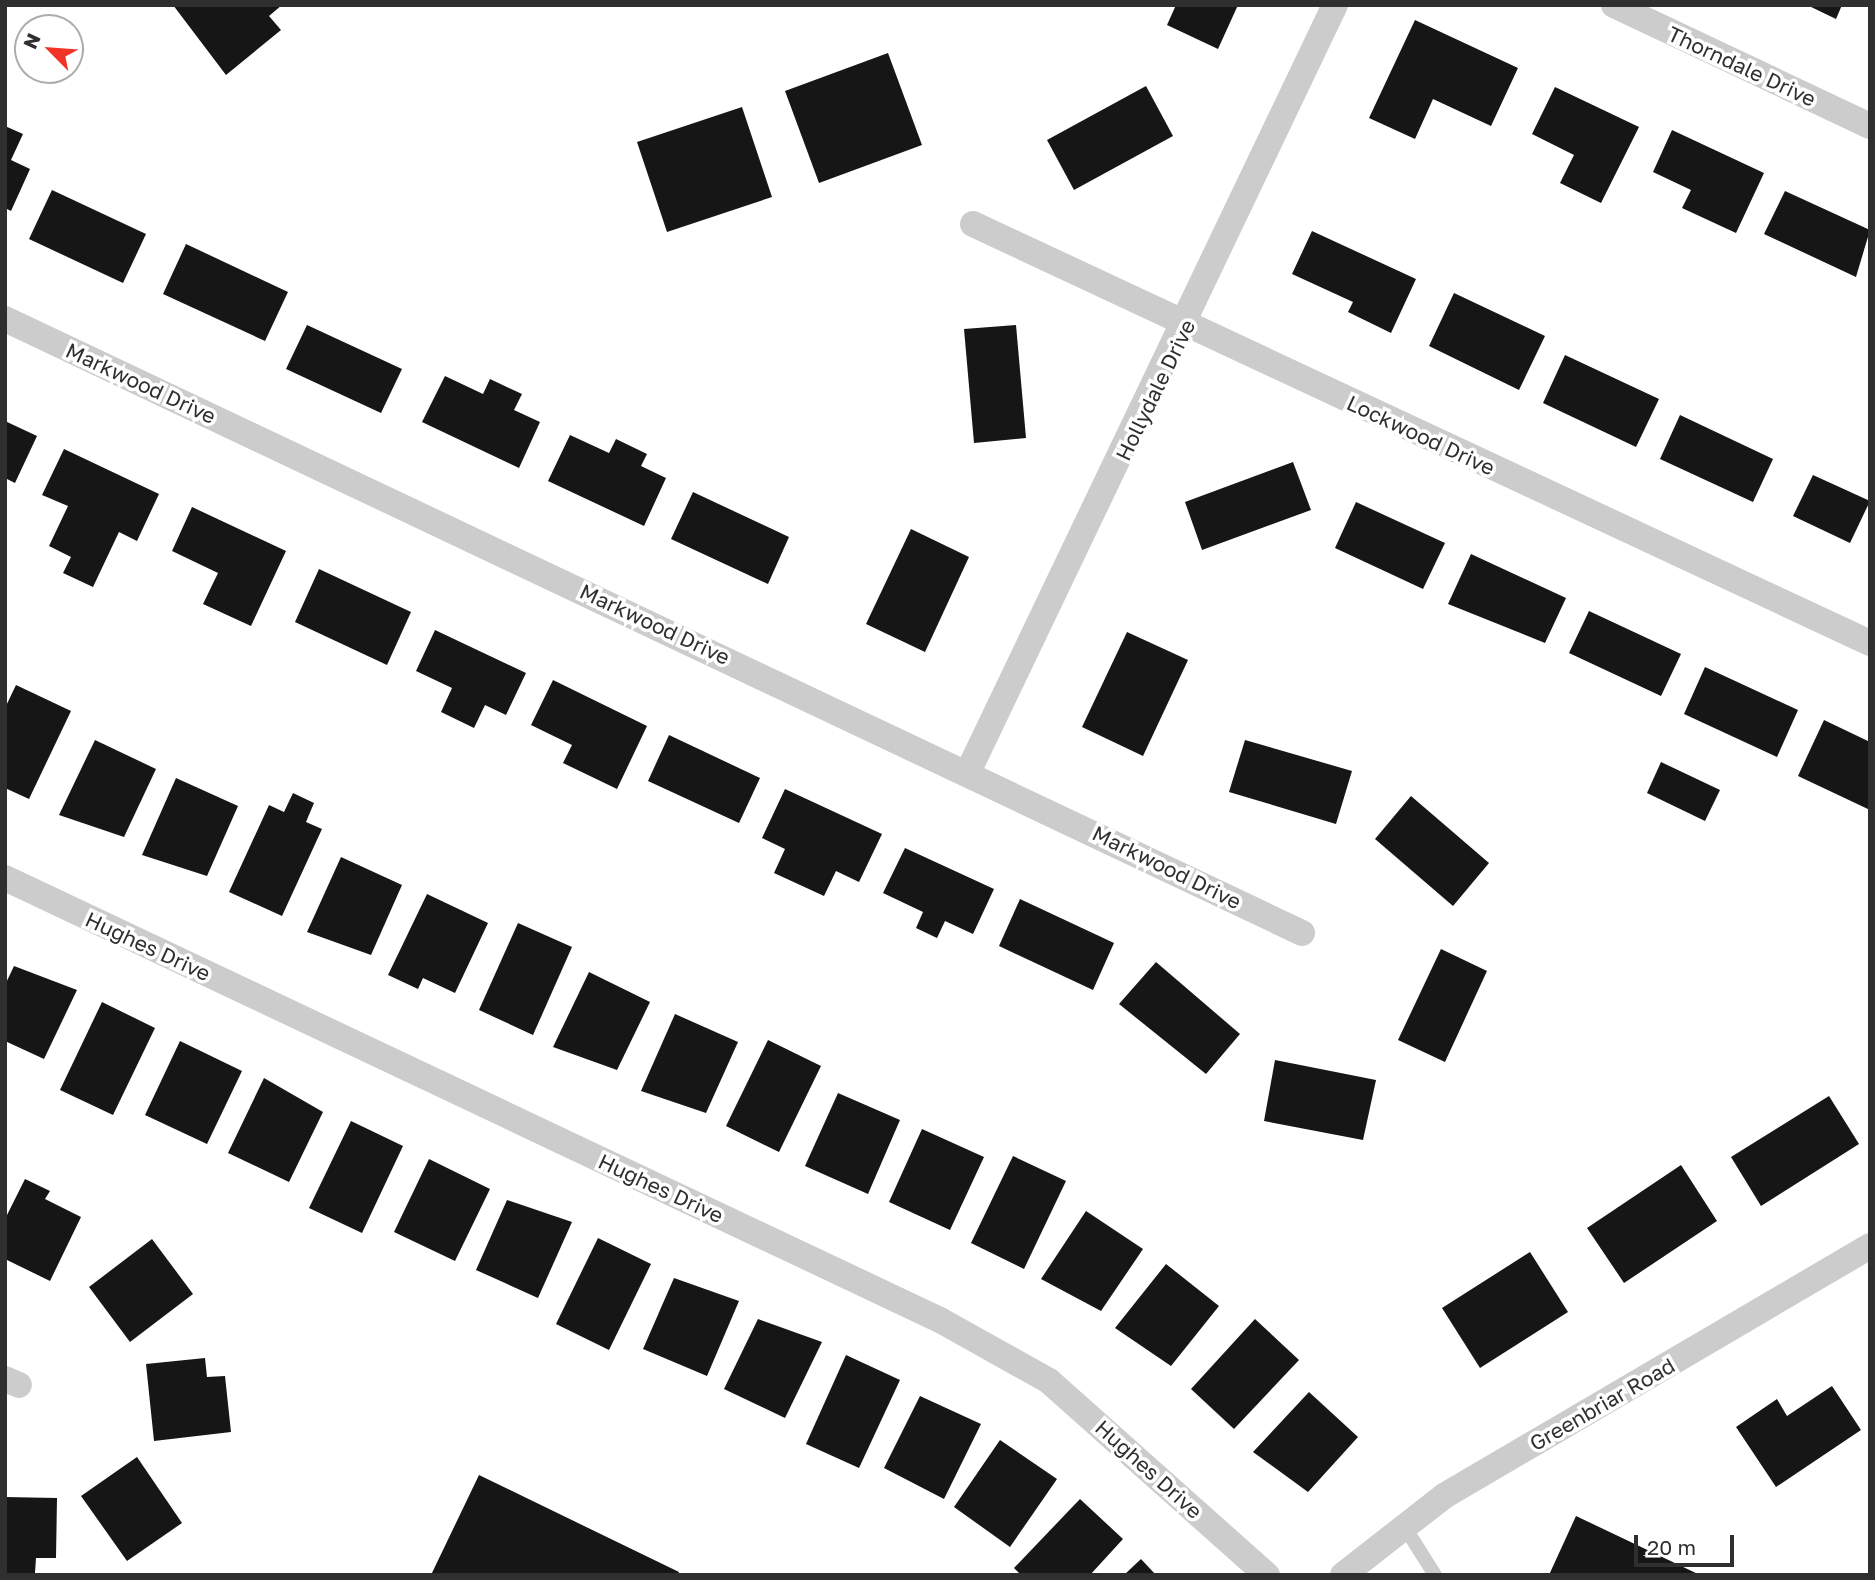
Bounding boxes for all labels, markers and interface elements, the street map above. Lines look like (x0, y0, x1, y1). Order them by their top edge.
north arrow (14, 14, 84, 84)
street label: Thorndale Drive (1664, 21, 1820, 111)
text: N (18, 29, 45, 52)
street label: Hollydale Drive (1110, 315, 1200, 465)
street label: Markwood Drive (62, 337, 220, 429)
street label: Lockwood Drive (1343, 390, 1499, 480)
street label: Markwood Drive (576, 578, 734, 670)
street label: Markwood Drive (1088, 820, 1246, 914)
street label: Hughes Drive (81, 906, 215, 986)
street label: Hughes Drive (594, 1148, 728, 1228)
street label: Greenbriar Road (1525, 1352, 1679, 1456)
street label: Hughes Drive (1090, 1414, 1208, 1524)
scale bar (1637, 1520, 1737, 1564)
text: 20 m (1647, 1534, 1696, 1560)

